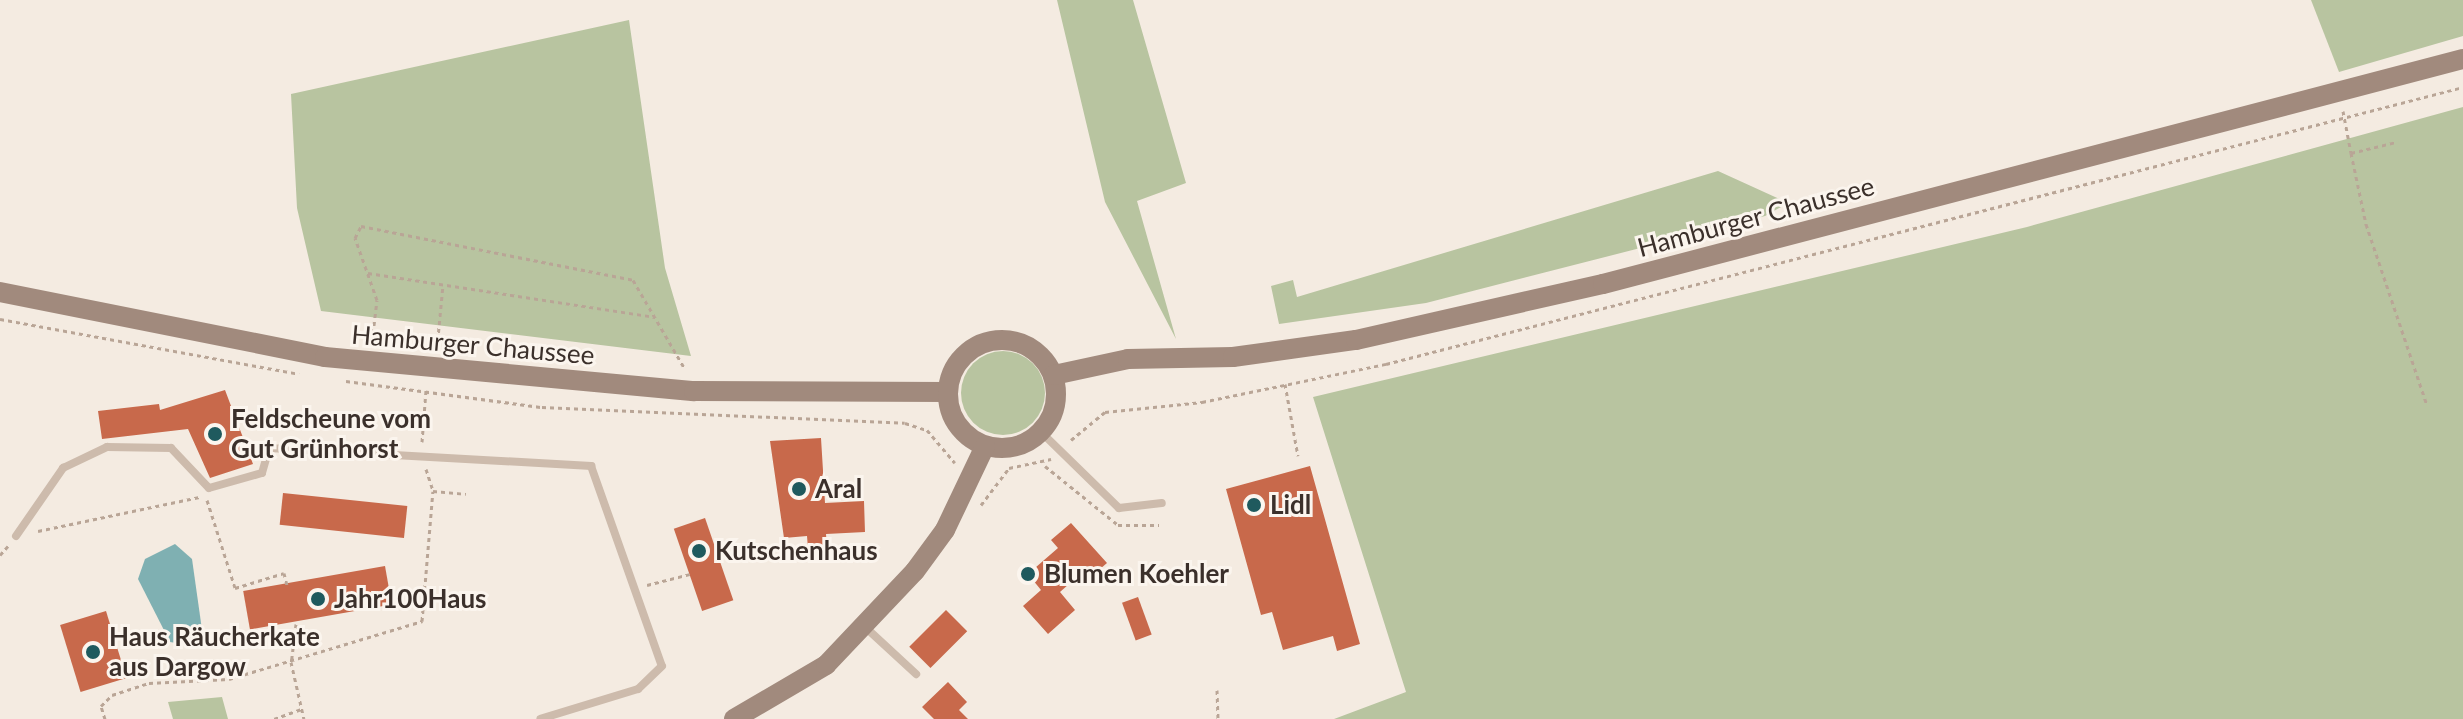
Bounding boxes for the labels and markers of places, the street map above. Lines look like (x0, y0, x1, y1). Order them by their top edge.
place label: Feldscheune vom Gut Grünhorst (231, 403, 432, 464)
marker: Feldscheune vom Gut Grünhorst (206, 425, 224, 443)
place label: Aral (815, 473, 862, 505)
marker: Aral (790, 480, 808, 498)
place label: Lidl (1270, 489, 1311, 521)
marker: Lidl (1245, 496, 1263, 514)
place label: Kutschenhaus (715, 535, 878, 567)
marker: Kutschenhaus (690, 542, 708, 560)
place label: Blumen Koehler (1044, 558, 1229, 590)
marker: Blumen Koehler (1019, 565, 1037, 583)
place label: Jahr100Haus (334, 583, 486, 615)
marker: Jahr100Haus (309, 590, 327, 608)
place label: Haus Räucherkate aus Dargow (109, 621, 320, 682)
marker: Haus Räucherkate aus Dargow (84, 643, 102, 661)

